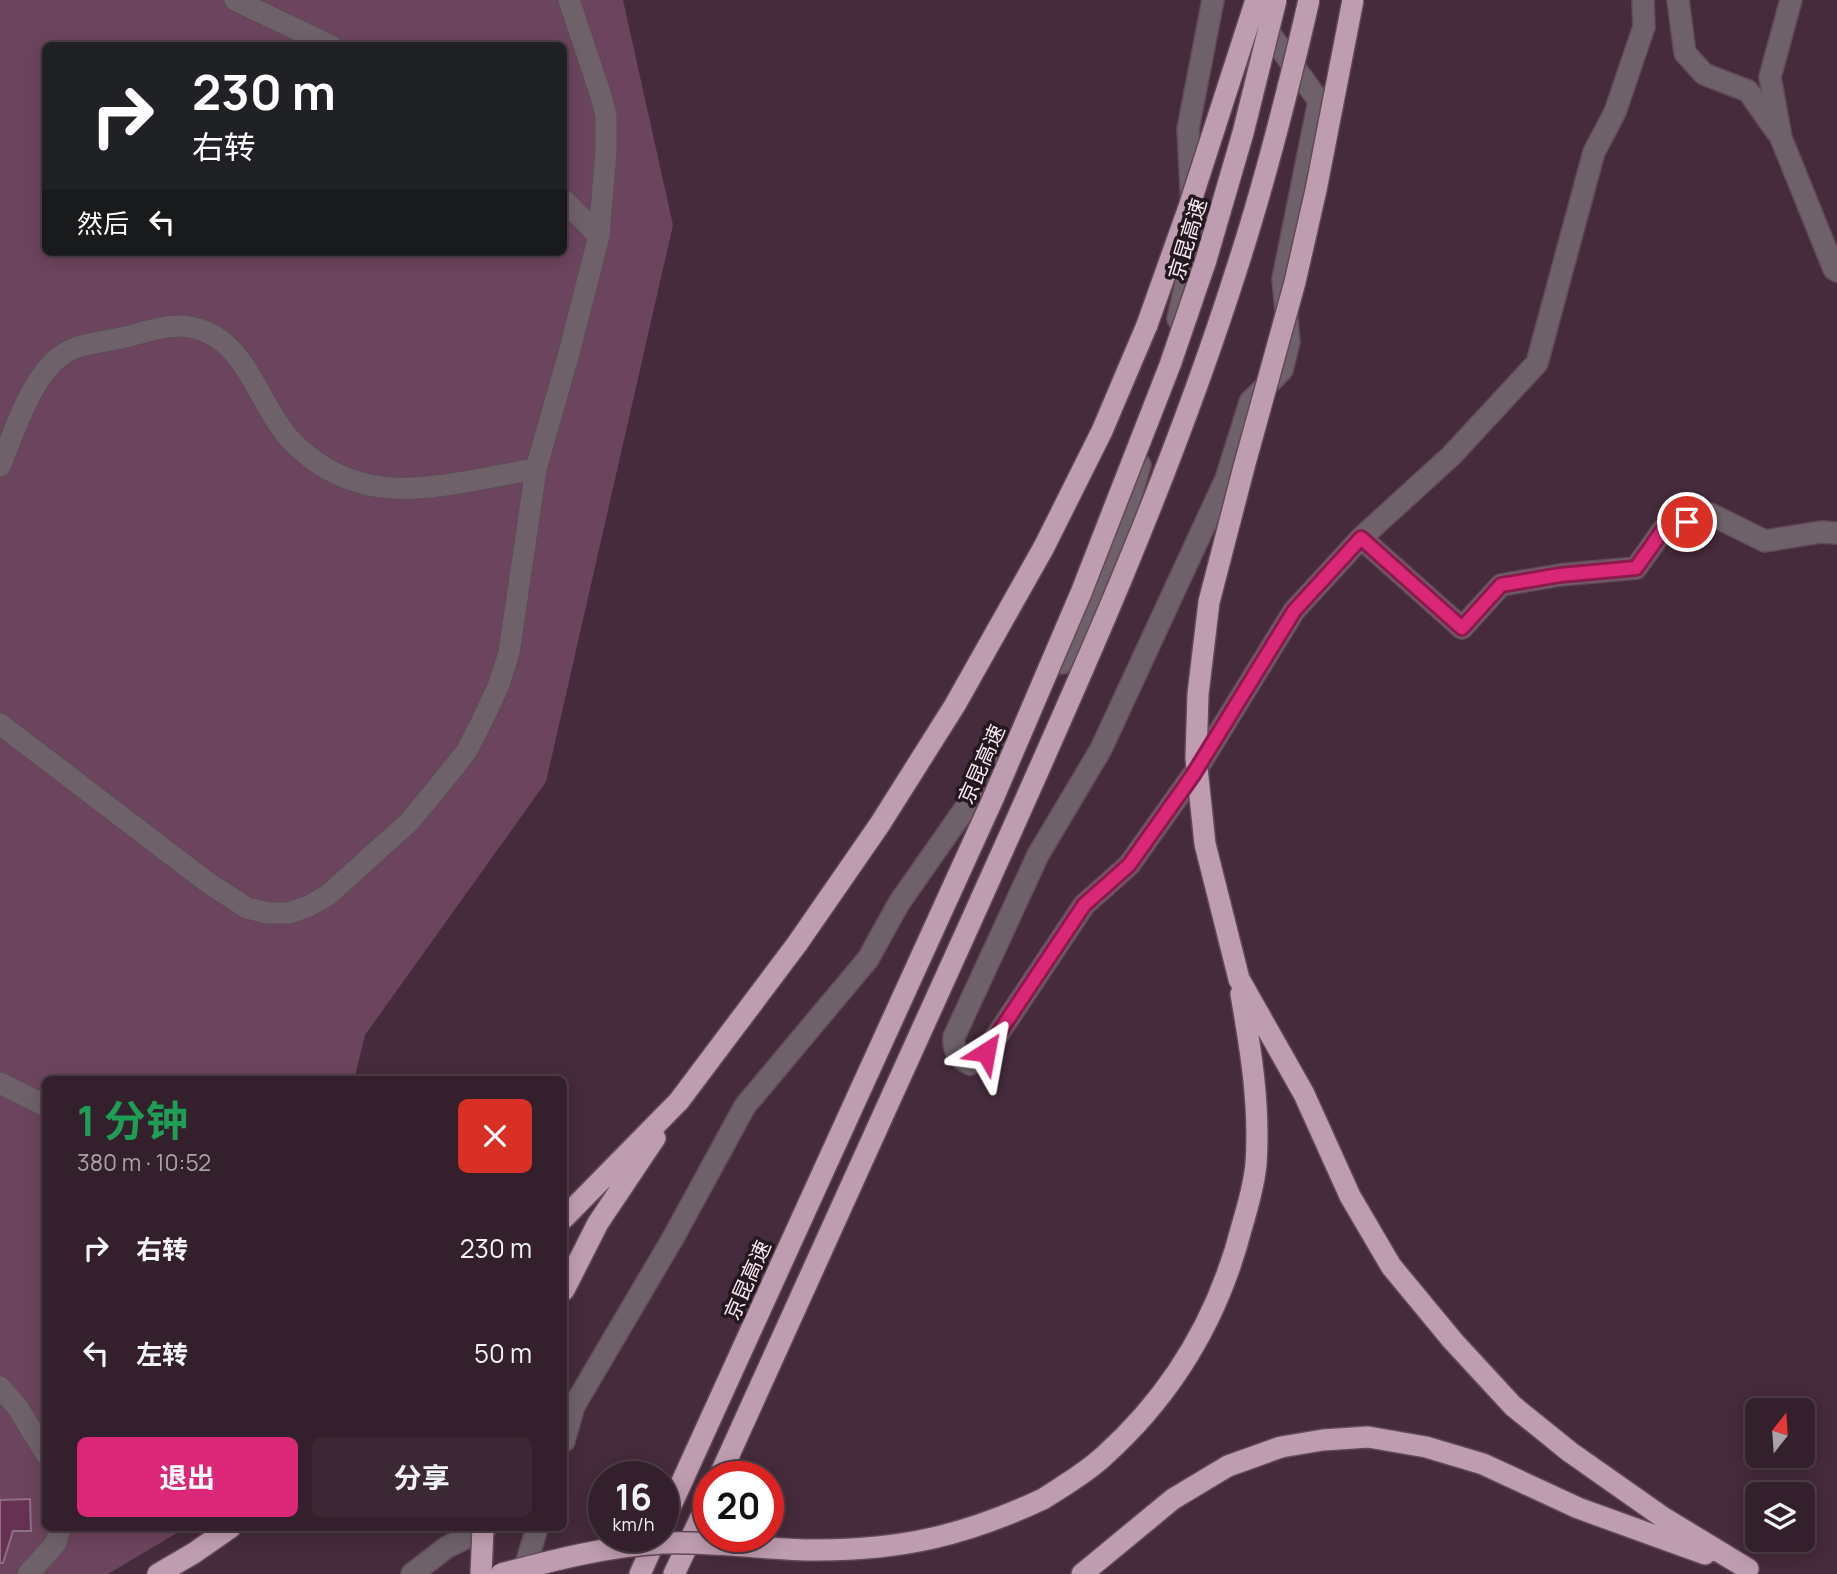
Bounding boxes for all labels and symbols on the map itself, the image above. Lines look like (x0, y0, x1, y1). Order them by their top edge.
street label: 京昆高速 (1161, 195, 1213, 283)
pin (1657, 492, 1717, 552)
street label: 京昆高速 (951, 720, 1011, 808)
position arrow (949, 1015, 1023, 1089)
street label: 京昆高速 (717, 1236, 777, 1324)
north arrow (1745, 1398, 1815, 1468)
speed limit sign: 20 (693, 1461, 784, 1552)

